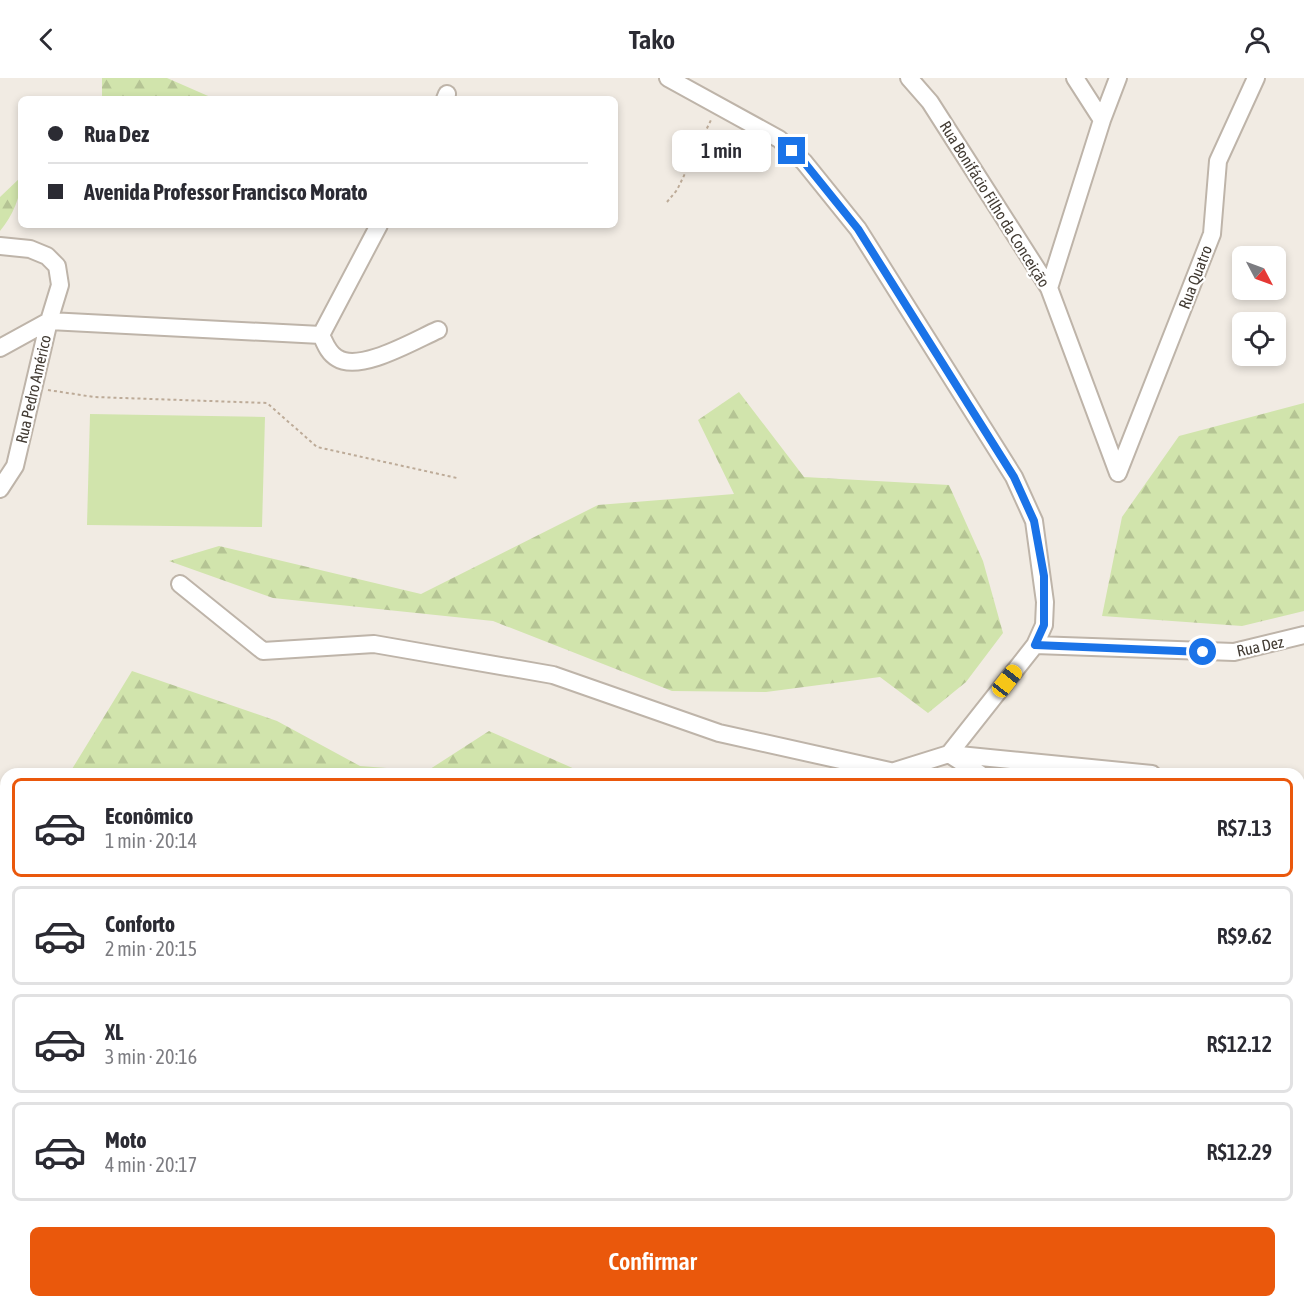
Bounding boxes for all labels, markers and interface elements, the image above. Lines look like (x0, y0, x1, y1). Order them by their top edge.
icon: back (30, 23, 63, 56)
icon: person (1241, 23, 1274, 56)
text: Tako (629, 24, 675, 55)
street label: Rua Bonifácio Filho da Conceição (936, 118, 1054, 291)
text: Rua Dez (84, 121, 149, 147)
callout: 1 min (672, 130, 771, 172)
route end (778, 137, 805, 164)
text: 1 min (701, 139, 742, 162)
text: Avenida Professor Francisco Morato (84, 179, 368, 205)
street label: Rua Quatro (1175, 243, 1215, 311)
north arrow (1232, 246, 1286, 300)
map controls (1232, 246, 1286, 366)
button: locate (1232, 312, 1286, 366)
street label: Rua Pedro Américo (12, 333, 54, 445)
street label: Rua Dez (1235, 632, 1285, 660)
route start (1189, 638, 1216, 665)
car (989, 661, 1025, 701)
icon: car (33, 801, 87, 855)
text: Econômico (105, 803, 193, 829)
text: R$7.13 (1217, 815, 1272, 841)
text: 1 min · 20:14 (105, 829, 197, 852)
icon: car (33, 909, 87, 963)
text: Conforto (105, 911, 175, 937)
text: R$9.62 (1217, 923, 1272, 949)
text: 2 min · 20:15 (105, 937, 197, 960)
icon: car (33, 1017, 87, 1071)
text: XL (105, 1019, 123, 1045)
text: R$12.12 (1206, 1031, 1272, 1057)
text: 3 min · 20:16 (105, 1045, 197, 1068)
icon: car (33, 1125, 87, 1179)
text: Moto (105, 1127, 147, 1153)
text: R$12.29 (1206, 1139, 1272, 1165)
text: 4 min · 20:17 (105, 1153, 197, 1176)
button: Confirmar (30, 1227, 1275, 1296)

